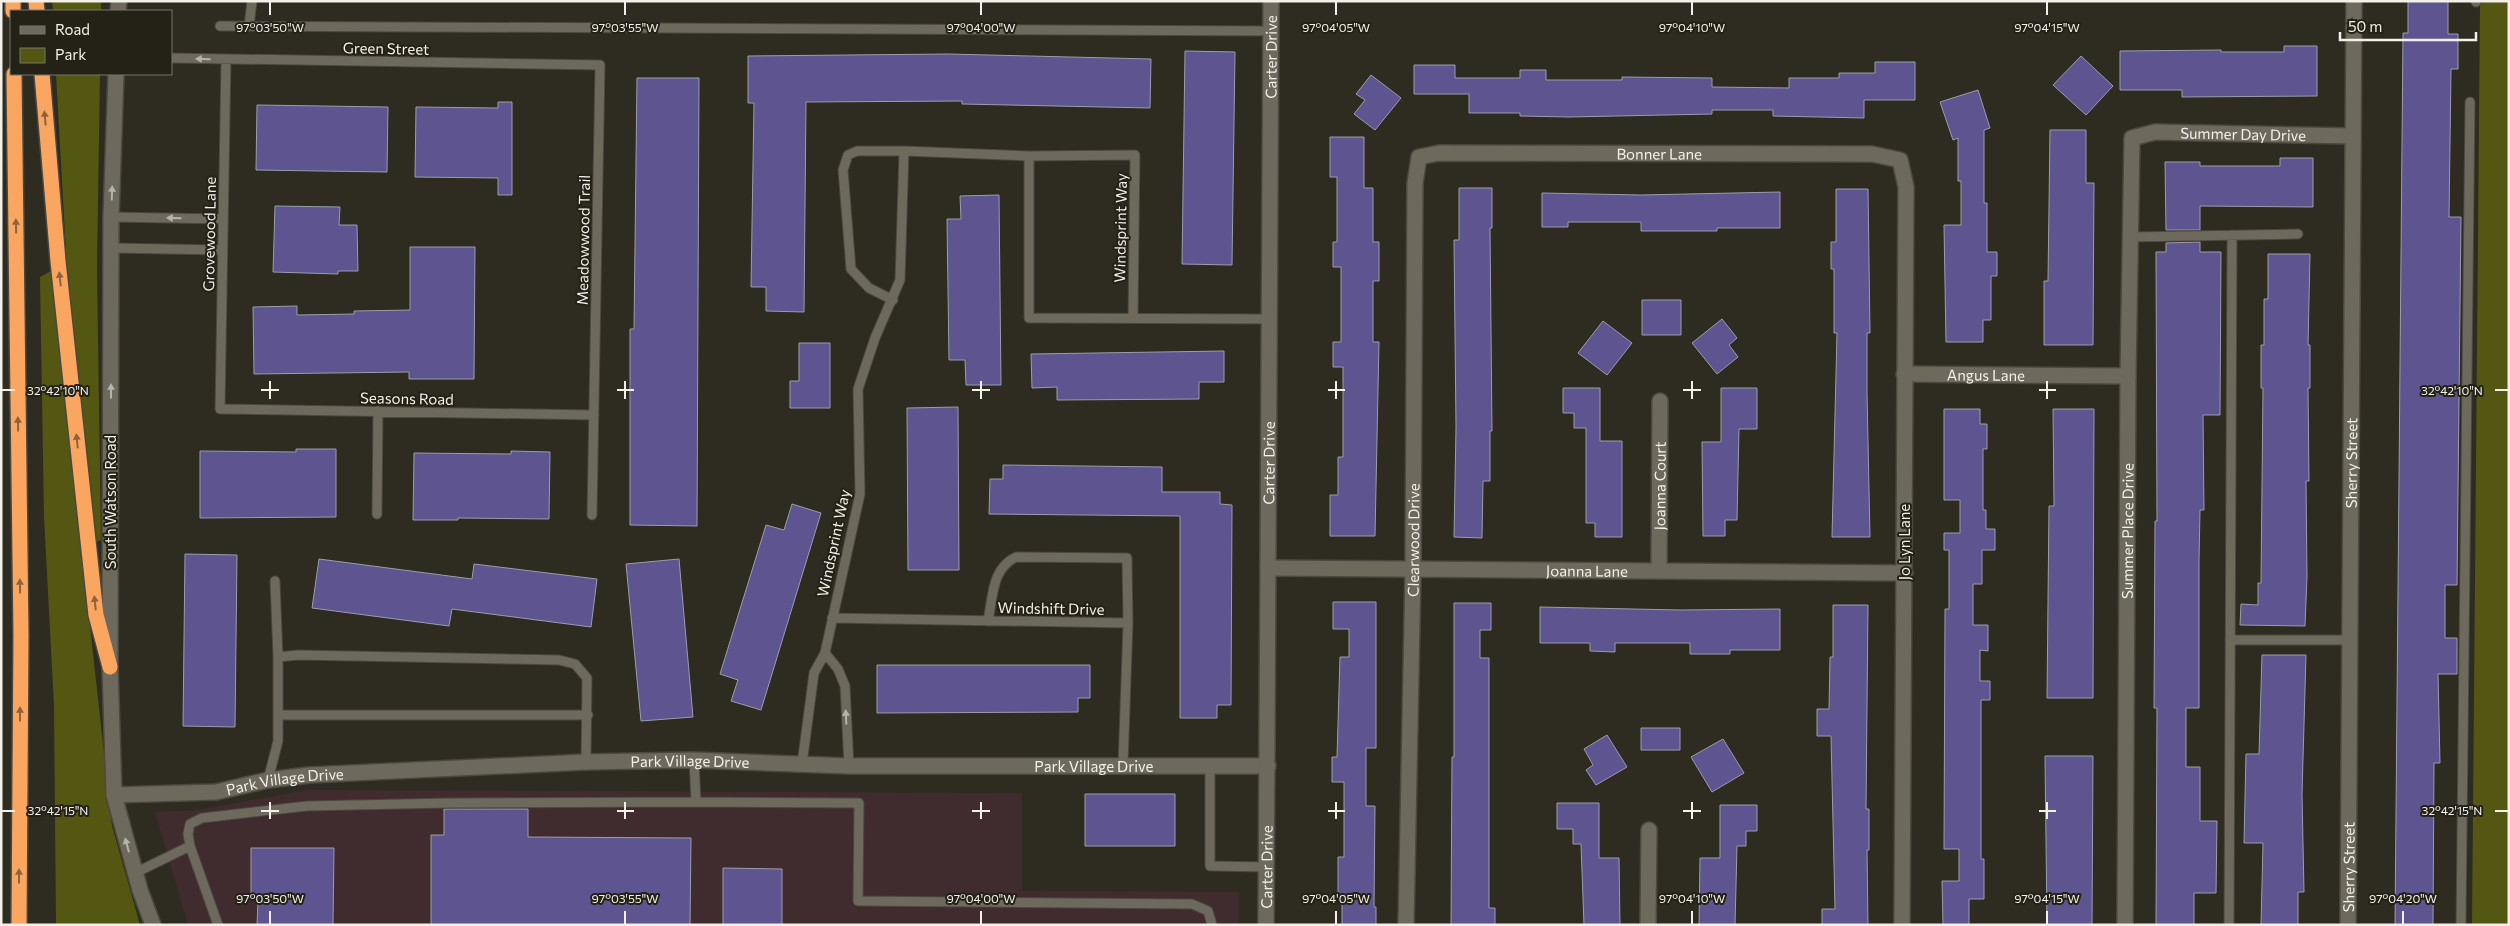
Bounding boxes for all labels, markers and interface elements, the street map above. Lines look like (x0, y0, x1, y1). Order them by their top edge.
legend (10, 10, 172, 75)
scale bar (2340, 10, 2476, 42)
street label: Carter Drive (1261, 15, 1280, 99)
text: 50 m (2348, 17, 2382, 35)
text: Road (55, 20, 90, 38)
text: 97°03'50"W (236, 20, 304, 34)
text: 97°03'55"W (592, 20, 658, 34)
text: 97°04'00"W (946, 20, 1016, 34)
text: 97°04'05"W (1302, 20, 1370, 34)
text: 97°04'10"W (1659, 20, 1725, 34)
text: 97°04'15"W (2014, 20, 2080, 34)
street label: Green Street (343, 38, 429, 58)
text: Park (55, 45, 86, 63)
one-way arrow (195, 55, 211, 63)
one-way arrow (41, 109, 49, 125)
street label: Summer Day Drive (2180, 124, 2306, 144)
street label: Bonner Lane (1616, 144, 1702, 163)
street label: Windsprint Way (1110, 173, 1130, 283)
street label: Meadowwood Trail (573, 175, 593, 305)
street label: Grovewood Lane (199, 176, 219, 292)
one-way arrow (109, 185, 117, 201)
one-way arrow (166, 214, 182, 222)
one-way arrow (12, 218, 20, 234)
one-way arrow (56, 271, 64, 287)
street label: Angus Lane (1947, 365, 2025, 384)
one-way arrow (107, 382, 115, 398)
text: 32°42'10"N (27, 383, 89, 397)
text: 32°42'10"N (2421, 383, 2483, 397)
street label: Seasons Road (360, 388, 454, 408)
one-way arrow (14, 415, 22, 431)
street label: Sherry Street (2342, 418, 2360, 508)
street label: Carter Drive (1259, 421, 1278, 505)
one-way arrow (73, 433, 81, 449)
street label: South Watson Road (101, 435, 119, 569)
street label: Joanna Court (1650, 441, 1669, 531)
street label: Summer Place Drive (2118, 463, 2137, 599)
street label: Clearwood Drive (1403, 483, 1422, 597)
street label: Windsprint Way (813, 487, 853, 598)
street label: Jo Lyn Lane (1895, 504, 1913, 580)
street label: Joanna Lane (1546, 561, 1628, 580)
one-way arrow (16, 578, 24, 594)
one-way arrow (90, 594, 98, 610)
street label: Windshift Drive (997, 598, 1105, 618)
one-way arrow (16, 705, 24, 721)
one-way arrow (842, 709, 850, 725)
street label: Park Village Drive (630, 751, 750, 771)
street label: Park Village Drive (1034, 757, 1153, 775)
street label: Park Village Drive (224, 764, 344, 798)
text: 32°42'15"N (28, 803, 88, 817)
text: 32°42'15"N (2422, 803, 2482, 817)
street label: Sherry Street (2339, 822, 2358, 912)
street label: Carter Drive (1257, 825, 1276, 909)
one-way arrow (123, 838, 131, 853)
one-way arrow (15, 868, 23, 884)
text: 97°03'50"W (236, 891, 304, 905)
text: 97°03'55"W (592, 891, 658, 905)
text: 97°04'00"W (946, 891, 1016, 905)
text: 97°04'05"W (1302, 891, 1370, 905)
text: 97°04'10"W (1659, 891, 1725, 905)
text: 97°04'15"W (2014, 891, 2080, 905)
text: 97°04'20"W (2369, 891, 2437, 905)

